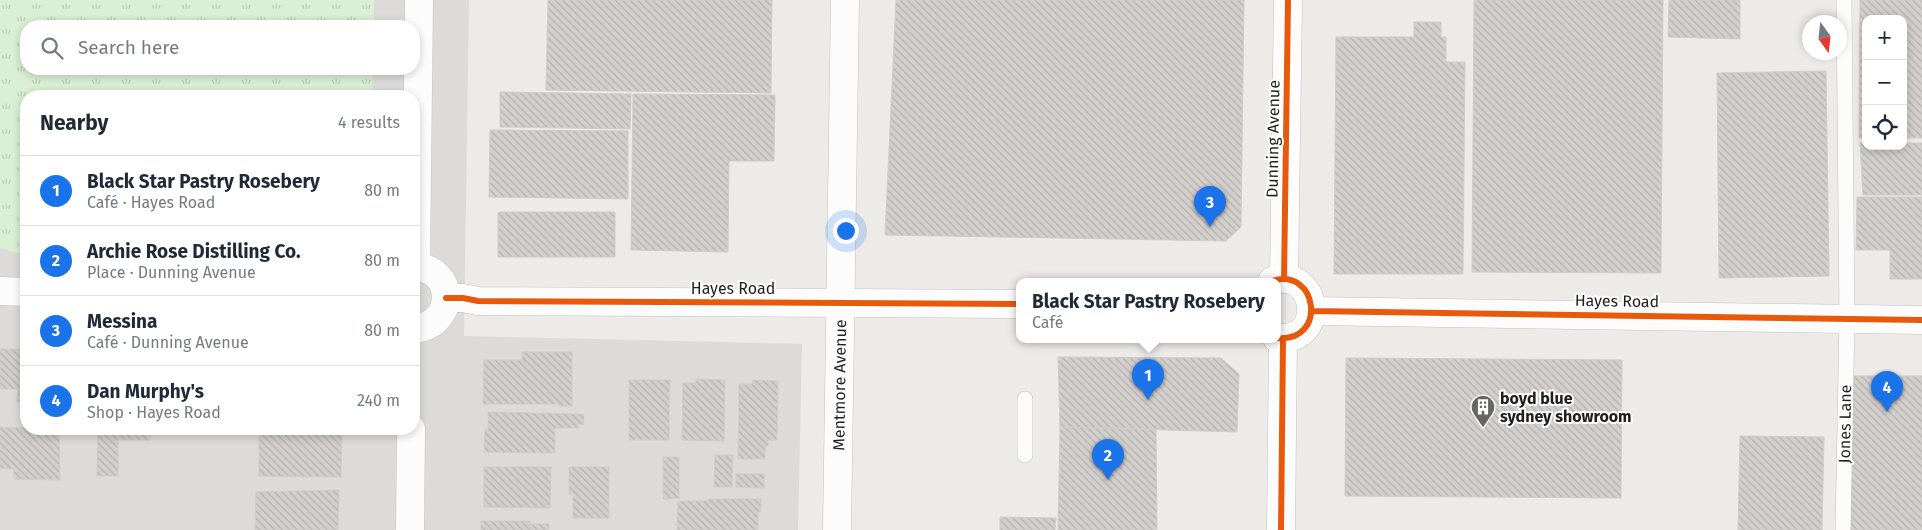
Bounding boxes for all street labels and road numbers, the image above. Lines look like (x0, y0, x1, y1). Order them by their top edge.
street label: Dunning Avenue (1262, 80, 1284, 198)
street label: Hayes Road (691, 279, 775, 298)
street label: Hayes Road (1575, 291, 1659, 311)
street label: Mentmore Avenue (829, 319, 850, 451)
street label: Jones Lane (1835, 385, 1855, 463)

